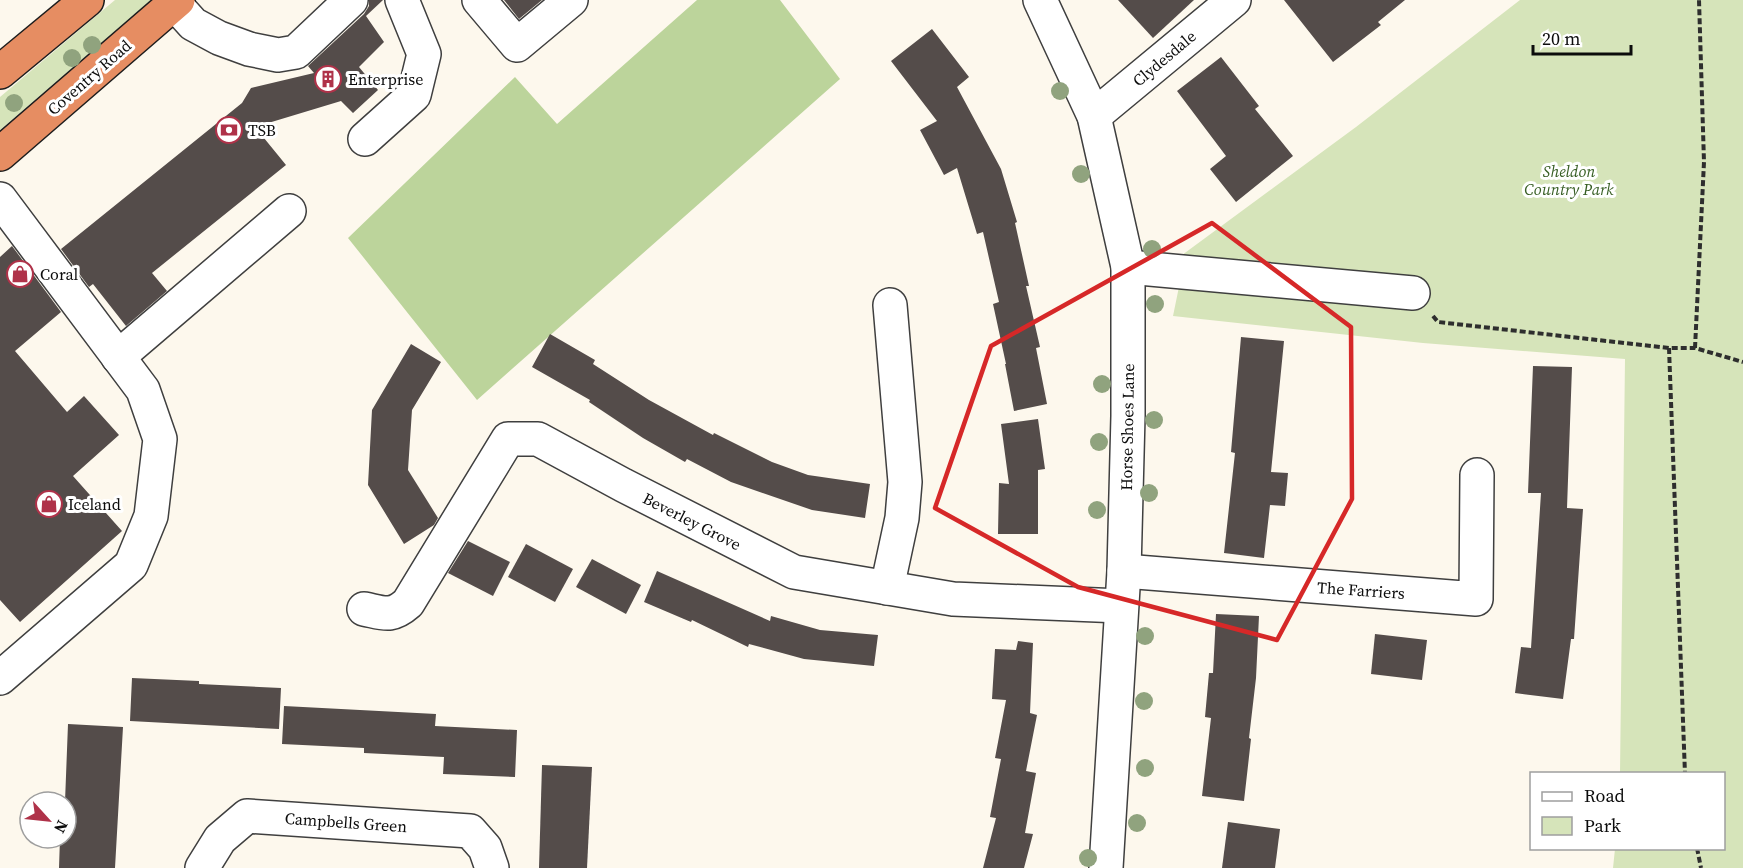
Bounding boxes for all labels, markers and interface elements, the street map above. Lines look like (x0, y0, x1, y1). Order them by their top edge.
scale bar (1533, 18, 1630, 56)
street label: Clydesdale (1128, 25, 1200, 91)
text: 20 m (1542, 26, 1580, 51)
street label: Coventry Road (42, 34, 136, 120)
building icon: Enterprise (313, 64, 343, 94)
place label: Enterprise (348, 68, 423, 90)
bank icon: TSB (214, 115, 244, 145)
place label: TSB (248, 119, 276, 141)
park label: Sheldon Country Park (1524, 160, 1614, 200)
shop icon: Coral (5, 259, 35, 289)
place label: Coral (40, 263, 79, 285)
street label: Horse Shoes Lane (1115, 363, 1139, 491)
street label: Beverley Grove (639, 487, 745, 555)
shop icon: Iceland (34, 489, 64, 519)
place label: Iceland (68, 493, 121, 515)
street label: The Farriers (1316, 576, 1406, 604)
legend (1530, 772, 1725, 850)
text: Road (1584, 783, 1625, 808)
north arrow (18, 790, 78, 850)
street label: Campbells Green (284, 807, 408, 837)
text: Park (1584, 813, 1621, 838)
text: N (49, 817, 74, 837)

